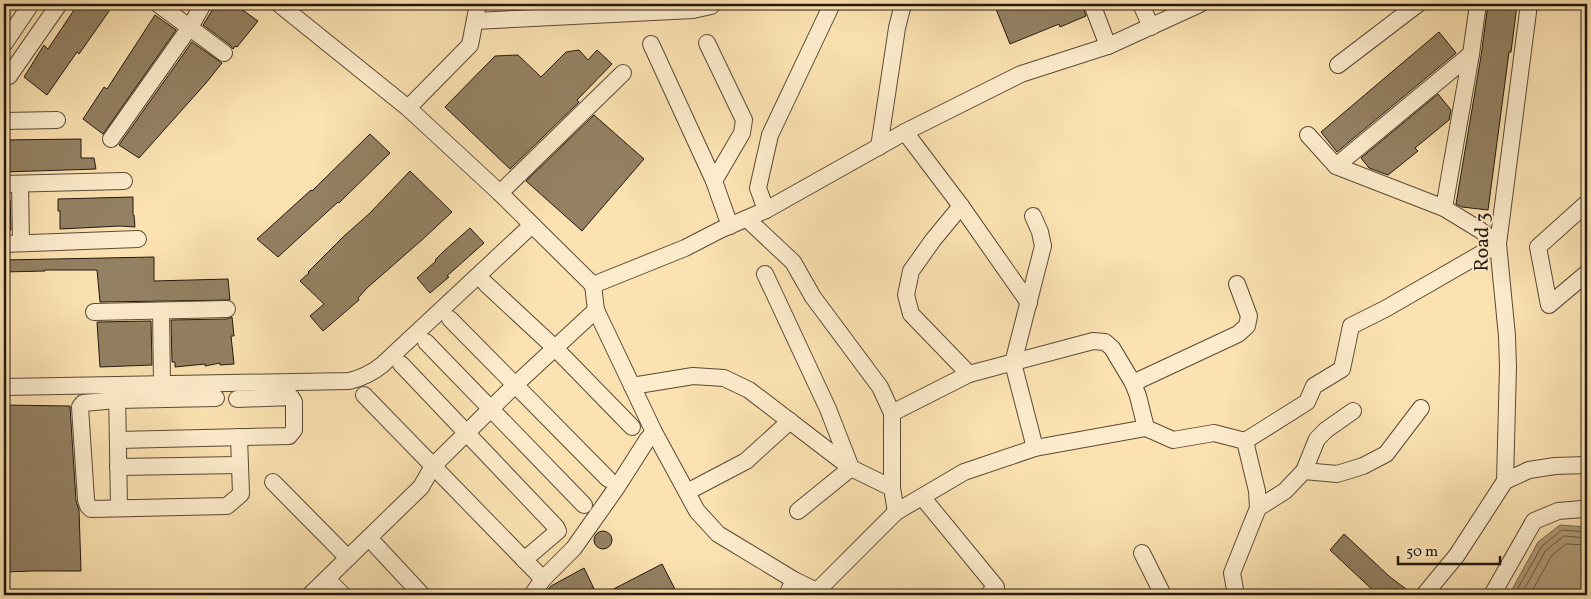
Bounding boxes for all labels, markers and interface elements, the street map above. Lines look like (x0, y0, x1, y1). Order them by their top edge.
street label: Road 3 (1468, 212, 1498, 272)
scale bar (1398, 534, 1501, 566)
text: 50 m (1406, 542, 1438, 563)

